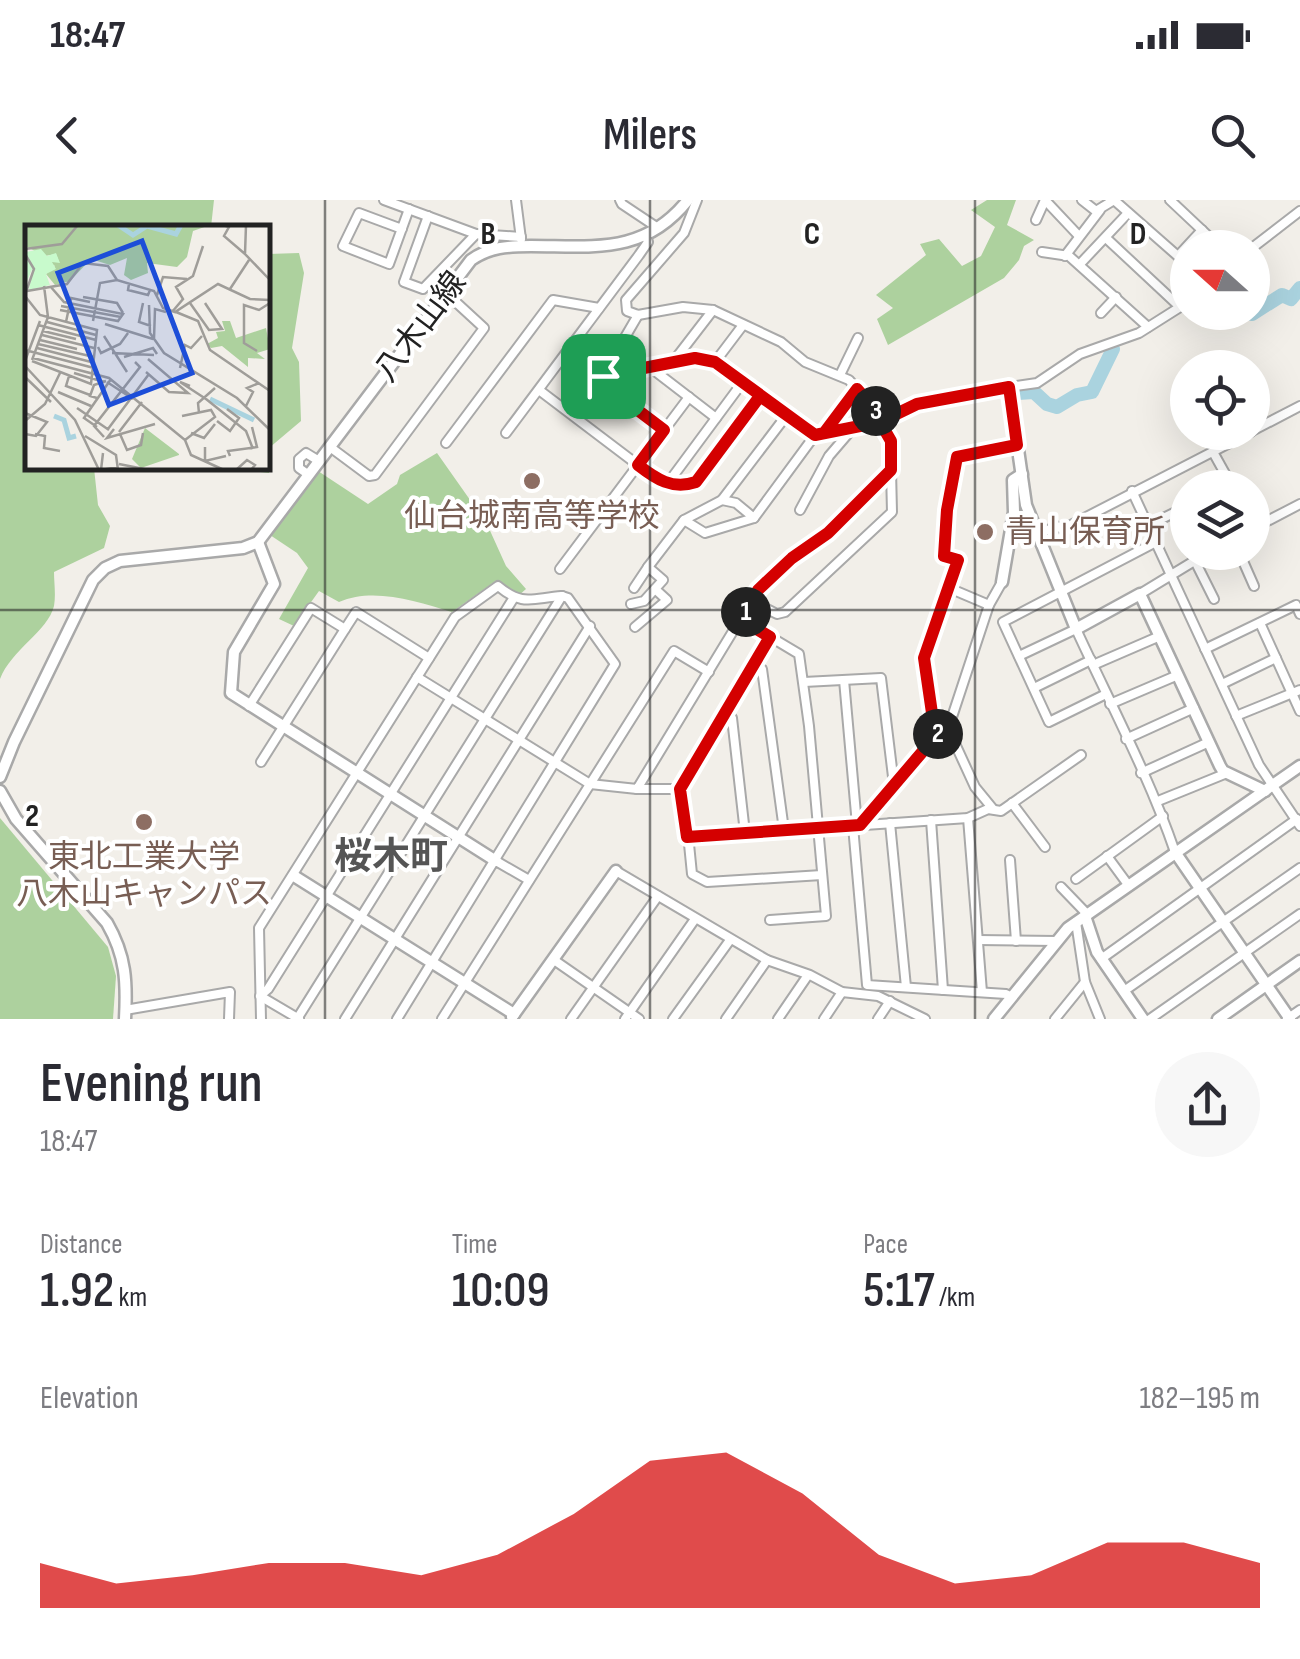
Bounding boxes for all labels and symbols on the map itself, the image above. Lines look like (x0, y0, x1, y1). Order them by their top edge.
text: B (480, 215, 496, 254)
text: C (804, 215, 820, 254)
text: D (1130, 215, 1146, 254)
inset map (25, 225, 270, 470)
north arrow (1170, 230, 1270, 330)
street label: 八木山線 (367, 264, 475, 390)
pin (561, 334, 646, 419)
pin: 3 (851, 386, 901, 436)
marker: 仙台城南高等学校 (521, 470, 543, 492)
place label: 仙台城南高等学校 (404, 497, 660, 536)
place label: 青山保育所 (1005, 513, 1165, 552)
marker: 青山保育所 (974, 521, 996, 543)
pin: 1 (721, 587, 771, 637)
pin: 2 (913, 709, 963, 759)
text: 2 (25, 797, 39, 836)
marker: 東北工業大学 八木山キャンパス (133, 811, 155, 833)
district label: 桜木町 (334, 835, 448, 880)
place label: 東北工業大学 八木山キャンパス (16, 838, 272, 914)

